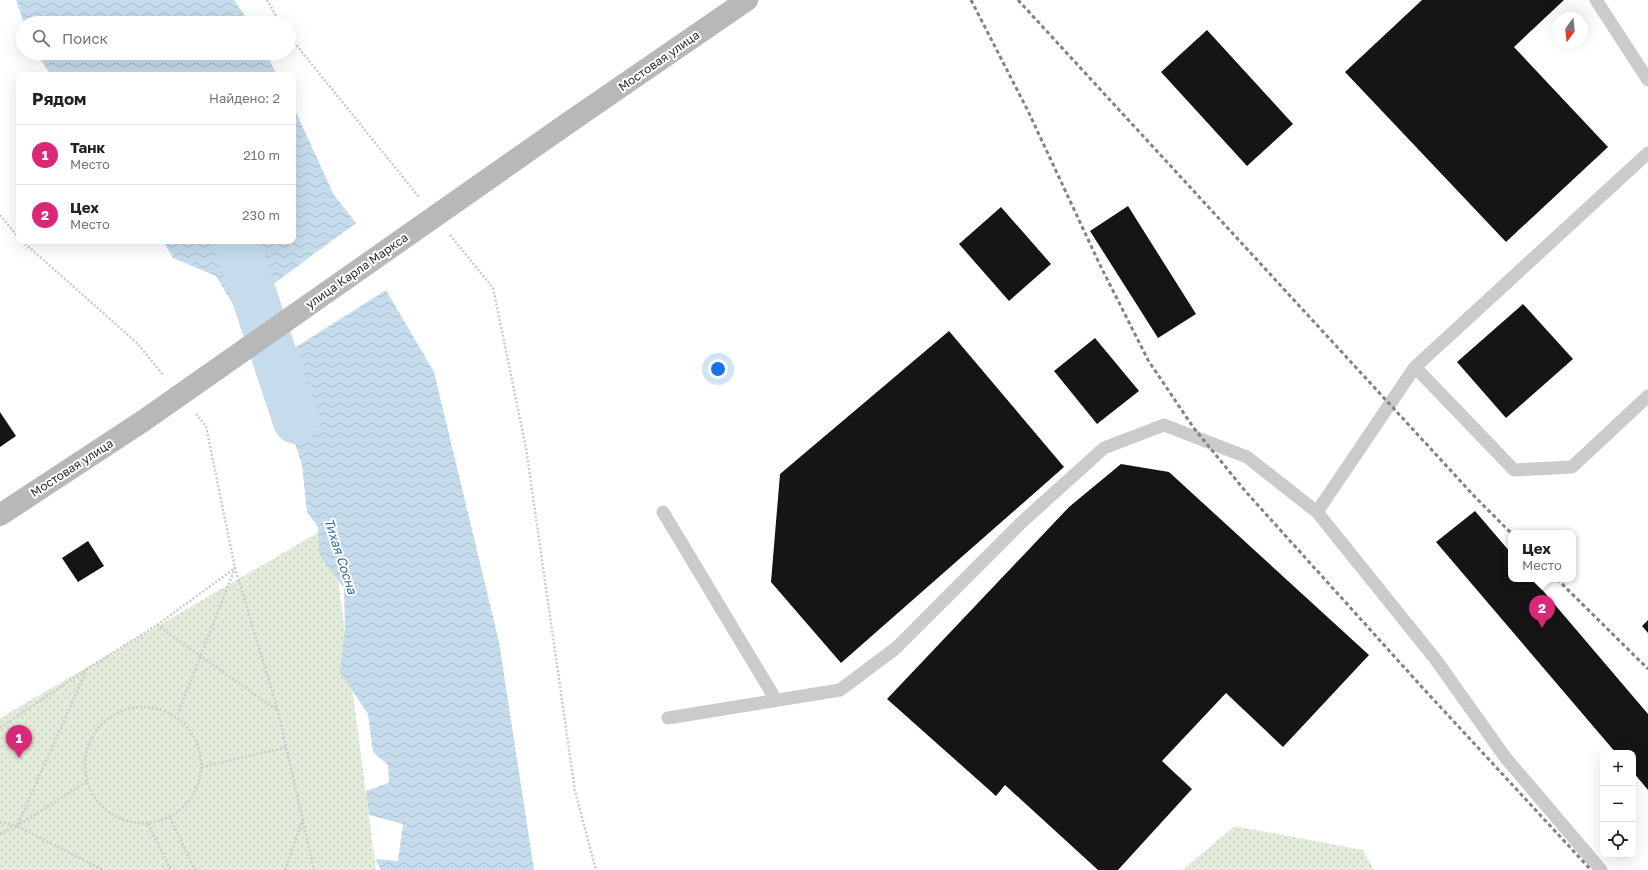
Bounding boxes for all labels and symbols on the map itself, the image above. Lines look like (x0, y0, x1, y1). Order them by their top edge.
north arrow (1552, 12, 1588, 48)
street label: Мостовая улица (615, 27, 702, 94)
street label: улица Карла Маркса (303, 230, 411, 312)
your location (708, 359, 728, 379)
street label: Мостовая улица (28, 435, 116, 500)
water label: Тихая Сосна (321, 516, 361, 597)
pin: 2 (1529, 595, 1555, 628)
pin: 1 (6, 725, 32, 758)

